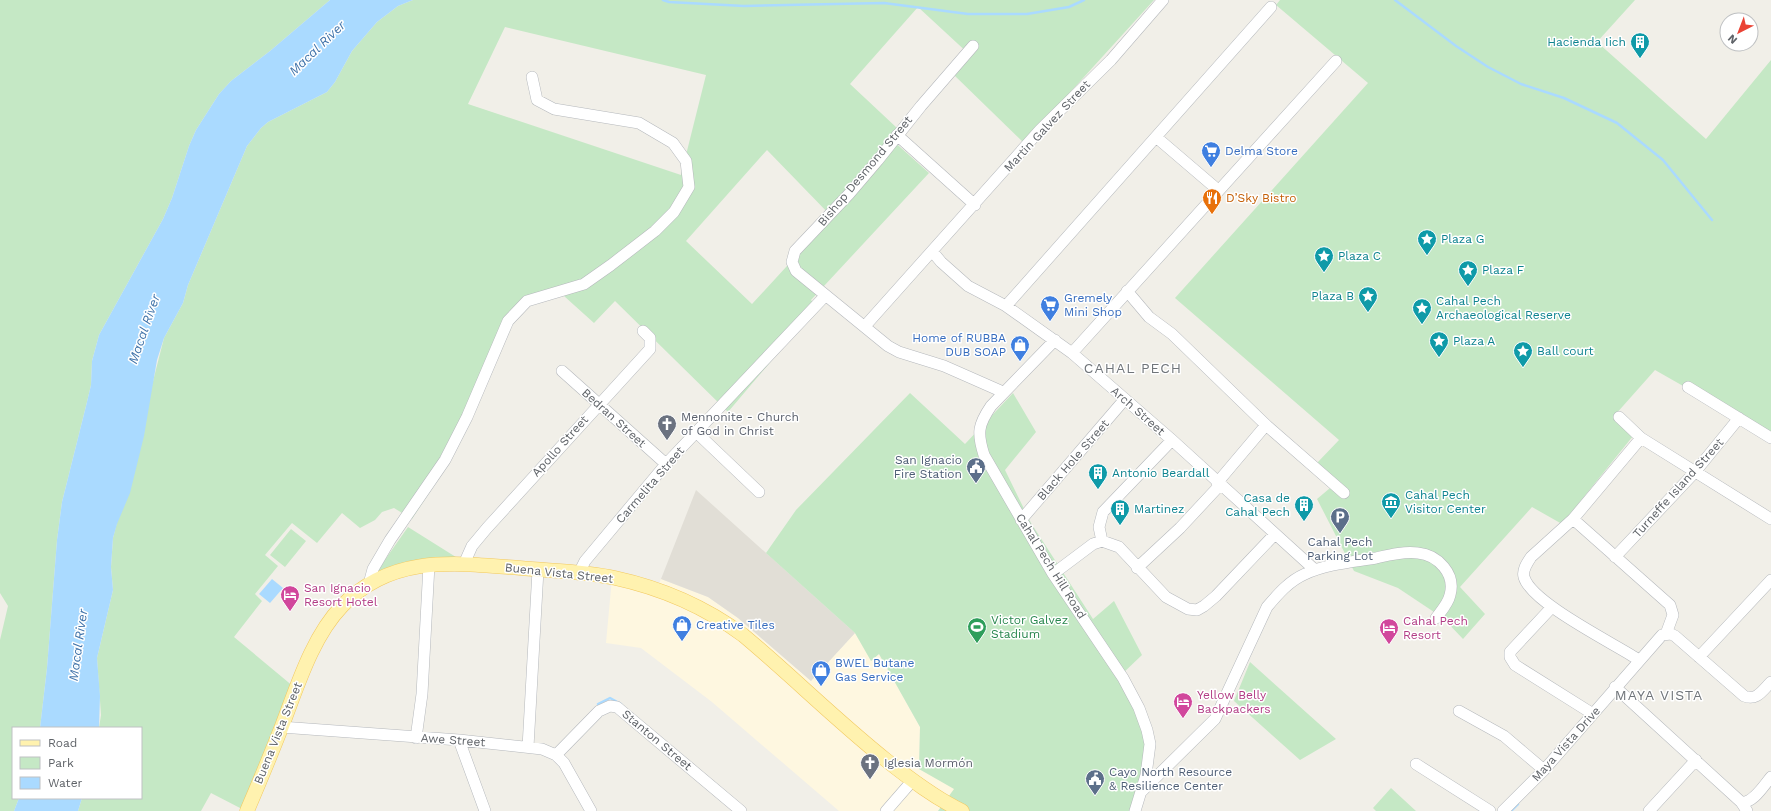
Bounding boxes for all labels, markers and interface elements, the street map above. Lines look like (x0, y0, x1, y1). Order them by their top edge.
north arrow (1719, 12, 1759, 52)
water label: Macal River (286, 17, 349, 79)
building icon: Hacienda Iich (1629, 31, 1651, 59)
text: N (1725, 32, 1740, 47)
place label: Hacienda Iich (1547, 35, 1626, 49)
street label: Martin Galvez Street (1001, 77, 1093, 175)
street label: Bishop Desmond Street (815, 113, 915, 229)
supermarket icon: Delma Store (1200, 140, 1222, 168)
place label: Delma Store (1225, 144, 1298, 158)
restaurant icon: D’Sky Bistro (1201, 187, 1223, 215)
place label: D’Sky Bistro (1226, 191, 1296, 205)
place icon: Plaza G (1416, 228, 1438, 256)
place label: Plaza G (1441, 232, 1485, 246)
place icon: Plaza C (1313, 245, 1335, 273)
place label: Plaza C (1338, 249, 1381, 263)
place icon: Plaza F (1457, 259, 1479, 287)
place label: Plaza F (1482, 263, 1524, 277)
place icon: Plaza B (1357, 285, 1379, 313)
place label: Plaza B (1311, 289, 1354, 303)
water label: Macal River (125, 291, 163, 366)
place label: Gremely Mini Shop (1064, 291, 1122, 319)
supermarket icon: Gremely Mini Shop (1039, 294, 1061, 322)
place label: Cahal Pech Archaeological Reserve (1436, 294, 1571, 322)
place icon: Cahal Pech Archaeological Reserve (1411, 297, 1433, 325)
place icon: Plaza A (1428, 330, 1450, 358)
place label: Home of RUBBA DUB SOAP (912, 331, 1006, 359)
shop icon: Home of RUBBA DUB SOAP (1009, 334, 1031, 362)
place label: Plaza A (1453, 334, 1495, 348)
place icon: Ball court (1512, 340, 1534, 368)
place label: Ball court (1537, 344, 1594, 358)
district label: CAHAL PECH (1084, 360, 1182, 376)
street label: Arch Street (1108, 384, 1168, 438)
street label: Bedran Street (579, 386, 649, 450)
place label: Mennonite - Church of God in Christ (681, 410, 799, 438)
street label: Apollo Street (529, 413, 591, 479)
church icon: Mennonite - Church of God in Christ (656, 413, 678, 441)
street label: Black Hole Street (1034, 417, 1112, 503)
street label: Turneffe Island Street (1630, 435, 1726, 541)
street label: Carmelita Street (613, 444, 687, 526)
place label: San Ignacio Fire Station (894, 453, 962, 481)
public building icon: San Ignacio Fire Station (965, 456, 987, 484)
building icon: Antonio Beardall (1087, 462, 1109, 490)
place label: Antonio Beardall (1112, 466, 1210, 480)
place label: Cahal Pech Visitor Center (1405, 488, 1486, 516)
place label: Casa de Cahal Pech (1225, 491, 1290, 519)
museum icon: Cahal Pech Visitor Center (1380, 491, 1402, 519)
building icon: Casa de Cahal Pech (1293, 494, 1315, 522)
building icon: Martinez (1109, 498, 1131, 526)
place label: Martinez (1134, 502, 1184, 516)
parking icon: Cahal Pech Parking Lot (1329, 506, 1351, 534)
street label: Cahal Pech Hill Road (1013, 511, 1089, 621)
place label: Cahal Pech Parking Lot (1307, 535, 1373, 563)
street label: Buena Vista Street (504, 560, 614, 586)
place label: San Ignacio Resort Hotel (304, 581, 378, 609)
hotel icon: San Ignacio Resort Hotel (279, 584, 301, 612)
water label: Macal River (66, 607, 91, 682)
place label: Victor Galvez Stadium (991, 613, 1068, 641)
shop icon: Creative Tiles (671, 614, 693, 642)
place label: Cahal Pech Resort (1403, 614, 1468, 642)
sports icon: Victor Galvez Stadium (966, 616, 988, 644)
hotel icon: Cahal Pech Resort (1378, 617, 1400, 645)
place label: Creative Tiles (696, 618, 775, 632)
place label: BWEL Butane Gas Service (835, 656, 914, 684)
shop icon: BWEL Butane Gas Service (810, 659, 832, 687)
street label: Buena Vista Street (251, 680, 305, 786)
district label: MAYA VISTA (1615, 687, 1703, 703)
place label: Yellow Belly Backpackers (1197, 688, 1271, 716)
hotel icon: Yellow Belly Backpackers (1172, 691, 1194, 719)
street label: Maya Vista Drive (1529, 704, 1603, 784)
street label: Stanton Street (619, 707, 695, 773)
legend (12, 727, 142, 799)
street label: Awe Street (420, 731, 486, 749)
text: Road (48, 736, 77, 750)
church icon: Iglesia Mormón (859, 752, 881, 780)
text: Park (48, 756, 74, 770)
place label: Iglesia Mormón (884, 756, 973, 770)
place label: Cayo North Resource & Resilience Center (1109, 765, 1232, 793)
public building icon: Cayo North Resource & Resilience Center (1084, 768, 1106, 796)
text: Water (48, 776, 83, 790)

